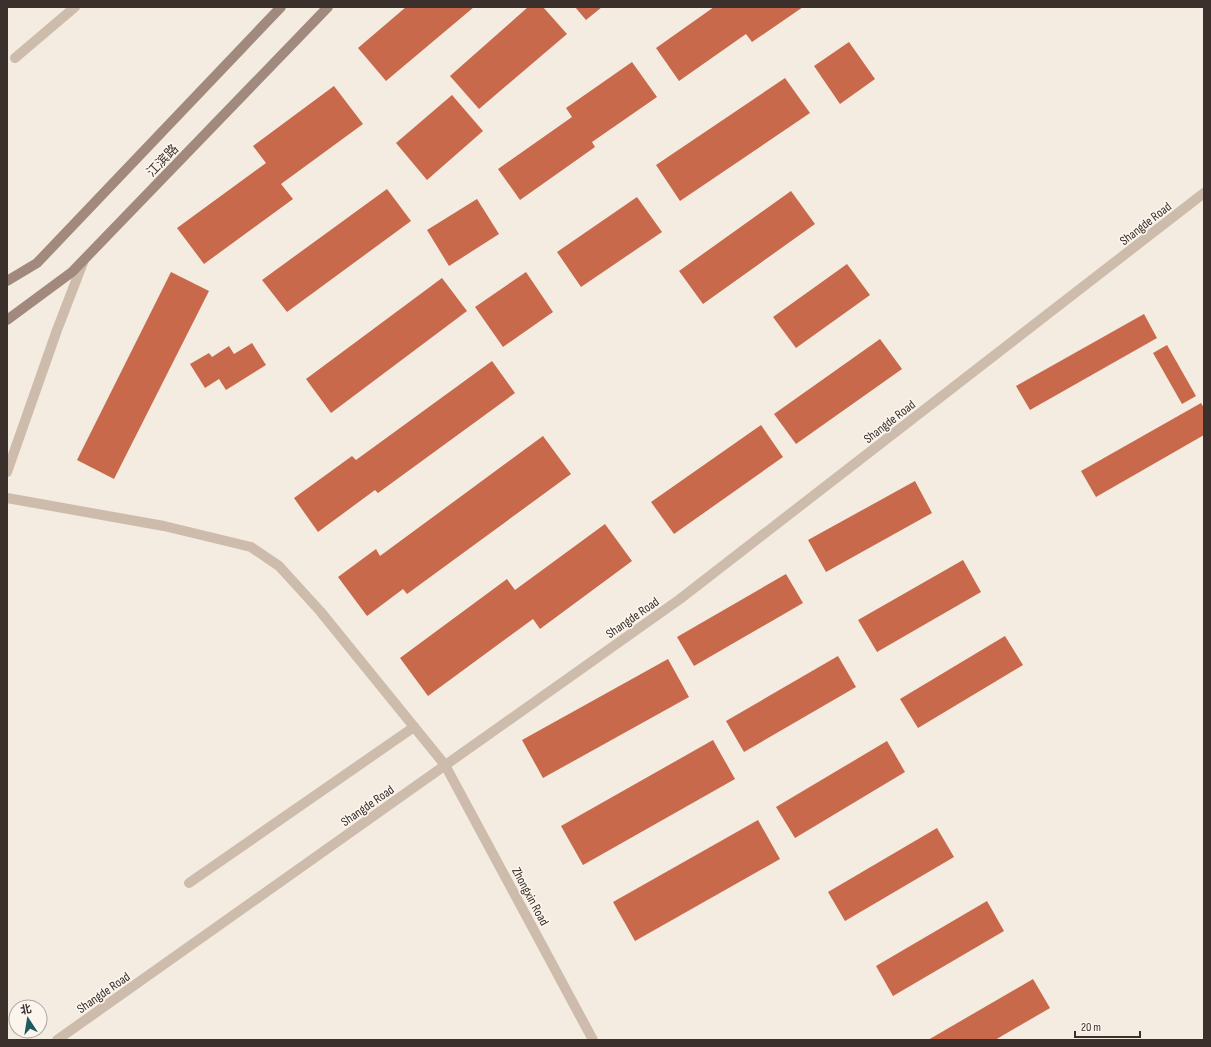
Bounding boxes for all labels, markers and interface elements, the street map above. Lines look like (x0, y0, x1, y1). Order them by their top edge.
street label: 江滨路 (143, 141, 182, 180)
street label: Shangde Road (1117, 199, 1175, 249)
street label: Shangde Road (861, 397, 919, 447)
street label: Shangde Road (603, 594, 662, 642)
street label: Shangde Road (338, 782, 397, 830)
street label: Zhongxin Road (508, 865, 552, 928)
street label: Shangde Road (74, 969, 133, 1017)
north arrow (8, 999, 48, 1039)
text: 北 (19, 1002, 33, 1017)
scale bar (1075, 1013, 1140, 1039)
text: 20 m (1081, 1020, 1101, 1035)

